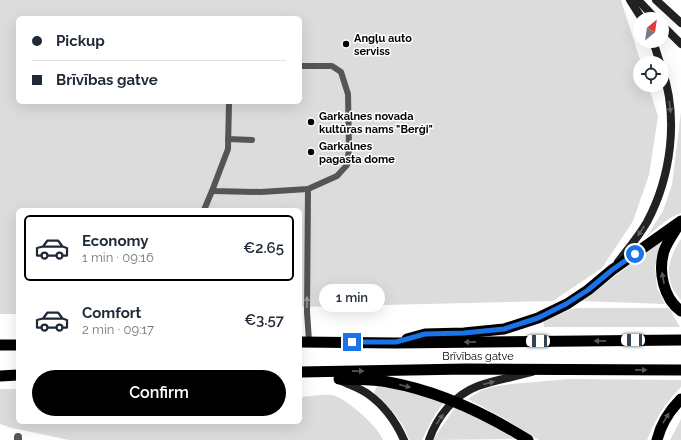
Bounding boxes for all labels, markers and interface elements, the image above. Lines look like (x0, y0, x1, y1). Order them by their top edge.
north arrow (633, 12, 669, 48)
map controls (633, 12, 669, 92)
text: Pickup (56, 32, 105, 50)
place label: Angļu auto serviss (354, 32, 412, 58)
marker: Angļu auto serviss (341, 39, 351, 49)
button: locate (633, 56, 669, 92)
text: Brīvības gatve (56, 71, 158, 89)
one-way arrow (667, 101, 673, 113)
place label: Garkalnes novada kultūras nams "Berģi" (319, 110, 433, 136)
marker: Garkalnes novada kultūras nams "Berģi" (306, 117, 316, 127)
place label: Garkalnes pagasta dome (319, 140, 395, 166)
marker: Garkalnes pagasta dome (306, 147, 316, 157)
one-way arrow (637, 226, 645, 236)
icon: car (34, 230, 70, 266)
text: Economy (82, 232, 149, 250)
text: €2.65 (243, 239, 284, 257)
route start (626, 245, 644, 263)
text: 1 min · 09:16 (82, 250, 154, 265)
one-way arrow (660, 272, 666, 284)
callout: 1 min (319, 284, 385, 312)
text: 1 min (336, 290, 368, 305)
one-way arrow (304, 295, 310, 308)
icon: car (34, 302, 70, 338)
text: Comfort (82, 304, 141, 322)
text: €3.57 (244, 311, 284, 329)
text: 2 min · 09:17 (82, 322, 154, 337)
route end (343, 333, 361, 351)
car (621, 334, 645, 346)
car (526, 335, 550, 347)
one-way arrow (593, 338, 606, 344)
one-way arrow (463, 339, 476, 345)
street label: Brīvības gatve (442, 350, 514, 363)
one-way arrow (635, 367, 648, 373)
one-way arrow (352, 368, 365, 374)
button: Confirm (32, 370, 286, 416)
one-way arrow (483, 380, 495, 386)
one-way arrow (400, 383, 412, 389)
one-way arrow (663, 412, 670, 424)
one-way arrow (436, 413, 443, 425)

